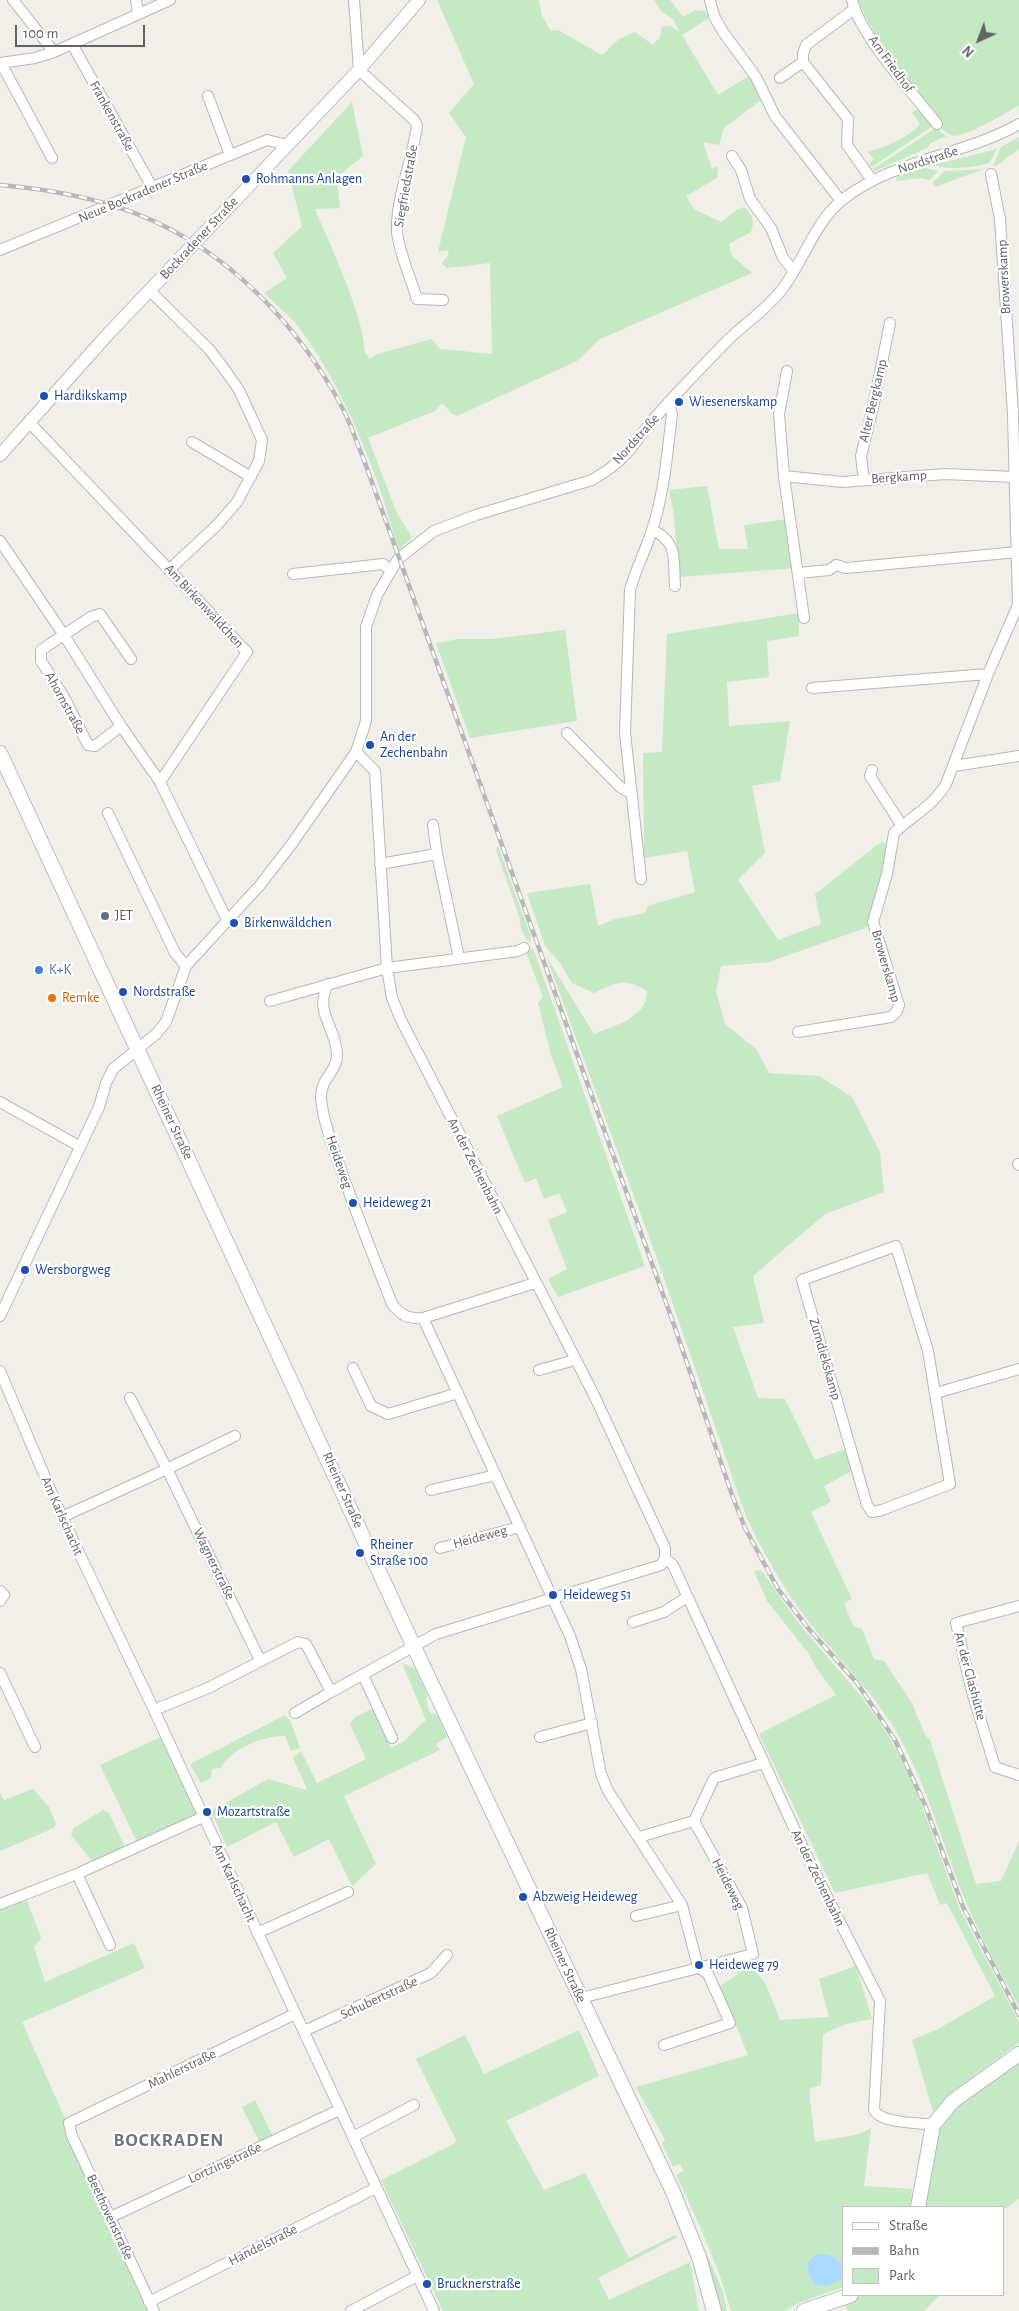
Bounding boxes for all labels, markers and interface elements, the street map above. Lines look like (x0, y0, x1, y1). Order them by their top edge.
scale bar (18, 15, 148, 47)
north arrow (954, 15, 1004, 65)
text: 100 m (23, 26, 58, 41)
street label: Am Friedhof (865, 32, 917, 96)
text: N (960, 43, 977, 59)
street label: Frankenstraße (86, 78, 138, 154)
street label: Nordstraße (896, 142, 960, 178)
street label: Siegfriedstraße (390, 143, 422, 229)
street label: Neue Bockradener Straße (76, 157, 210, 227)
place label: Rohmanns Anlagen (256, 171, 362, 187)
marker: Rohmanns Anlagen (240, 173, 252, 185)
street label: Bockradener Straße (156, 193, 242, 283)
street label: Browerskamp (994, 239, 1014, 315)
street label: Alter Bergkamp (855, 358, 891, 444)
place label: Hardikskamp (54, 388, 127, 404)
marker: Hardikskamp (38, 390, 50, 402)
place label: Wiesenerskamp (689, 394, 777, 410)
marker: Wiesenerskamp (673, 396, 685, 408)
street label: Nordstraße (609, 410, 663, 468)
street label: Bergkamp (871, 467, 927, 487)
street label: Am Birkenwäldchen (161, 560, 247, 652)
street label: Ahornstraße (41, 669, 89, 737)
place label: An der Zechenbahn (380, 729, 448, 762)
marker: An der Zechenbahn (364, 739, 376, 751)
place label: JET (115, 908, 133, 924)
marker: JET (99, 910, 111, 922)
place label: Birkenwäldchen (244, 915, 332, 931)
marker: Birkenwäldchen (228, 917, 240, 929)
street label: Browerskamp (868, 928, 904, 1004)
place label: K+K (49, 962, 71, 978)
marker: K+K (33, 964, 45, 976)
place label: Nordstraße (133, 984, 195, 1000)
marker: Nordstraße (117, 986, 129, 998)
place label: Remke (62, 990, 100, 1006)
marker: Remke (46, 992, 58, 1004)
street label: Rheiner Straße (147, 1082, 197, 1162)
street label: An der Zechenbahn (443, 1115, 507, 1217)
street label: Heideweg (322, 1133, 356, 1191)
place label: Heideweg 21 (363, 1195, 432, 1211)
marker: Heideweg 21 (347, 1197, 359, 1209)
place label: Wersborgweg (35, 1262, 111, 1278)
marker: Wersborgweg (19, 1264, 31, 1276)
street label: Zumdiekskamp (805, 1316, 845, 1402)
street label: Rheiner Straße (319, 1449, 367, 1531)
street label: Am Karlschacht (37, 1474, 87, 1558)
street label: Heideweg (451, 1522, 509, 1552)
street label: Wagnerstraße (189, 1525, 239, 1603)
place label: Rheiner Straße 100 (370, 1537, 428, 1570)
marker: Rheiner Straße 100 (354, 1547, 366, 1559)
place label: Heideweg 51 (563, 1587, 631, 1603)
marker: Heideweg 51 (547, 1589, 559, 1601)
street label: An der Glashütte (950, 1630, 990, 1722)
place label: Mozartstraße (217, 1804, 290, 1820)
marker: Mozartstraße (201, 1806, 213, 1818)
street label: An der Zechenbahn (787, 1827, 849, 1929)
street label: Am Karlschacht (208, 1841, 260, 1925)
street label: Heideweg (708, 1856, 748, 1912)
place label: Abzweig Heideweg (533, 1889, 637, 1905)
marker: Abzweig Heideweg (517, 1891, 529, 1903)
street label: Rheiner Straße (540, 1925, 590, 2005)
place label: Heideweg 79 (709, 1957, 779, 1973)
marker: Heideweg 79 (693, 1959, 705, 1971)
street label: Schubertstraße (338, 1973, 420, 2023)
street label: Mahlerstraße (145, 2045, 219, 2093)
district label: BOCKRADEN (112, 2129, 226, 2151)
street label: Lortzingstraße (186, 2139, 264, 2187)
street label: Beethovenstraße (83, 2171, 137, 2263)
legend (842, 2206, 1004, 2296)
text: Straße (889, 2218, 928, 2233)
street label: Händelstraße (226, 2221, 300, 2269)
text: Bahn (889, 2243, 919, 2258)
text: Park (889, 2268, 915, 2283)
place label: Brucknerstraße (437, 2276, 521, 2292)
marker: Brucknerstraße (421, 2278, 433, 2290)

